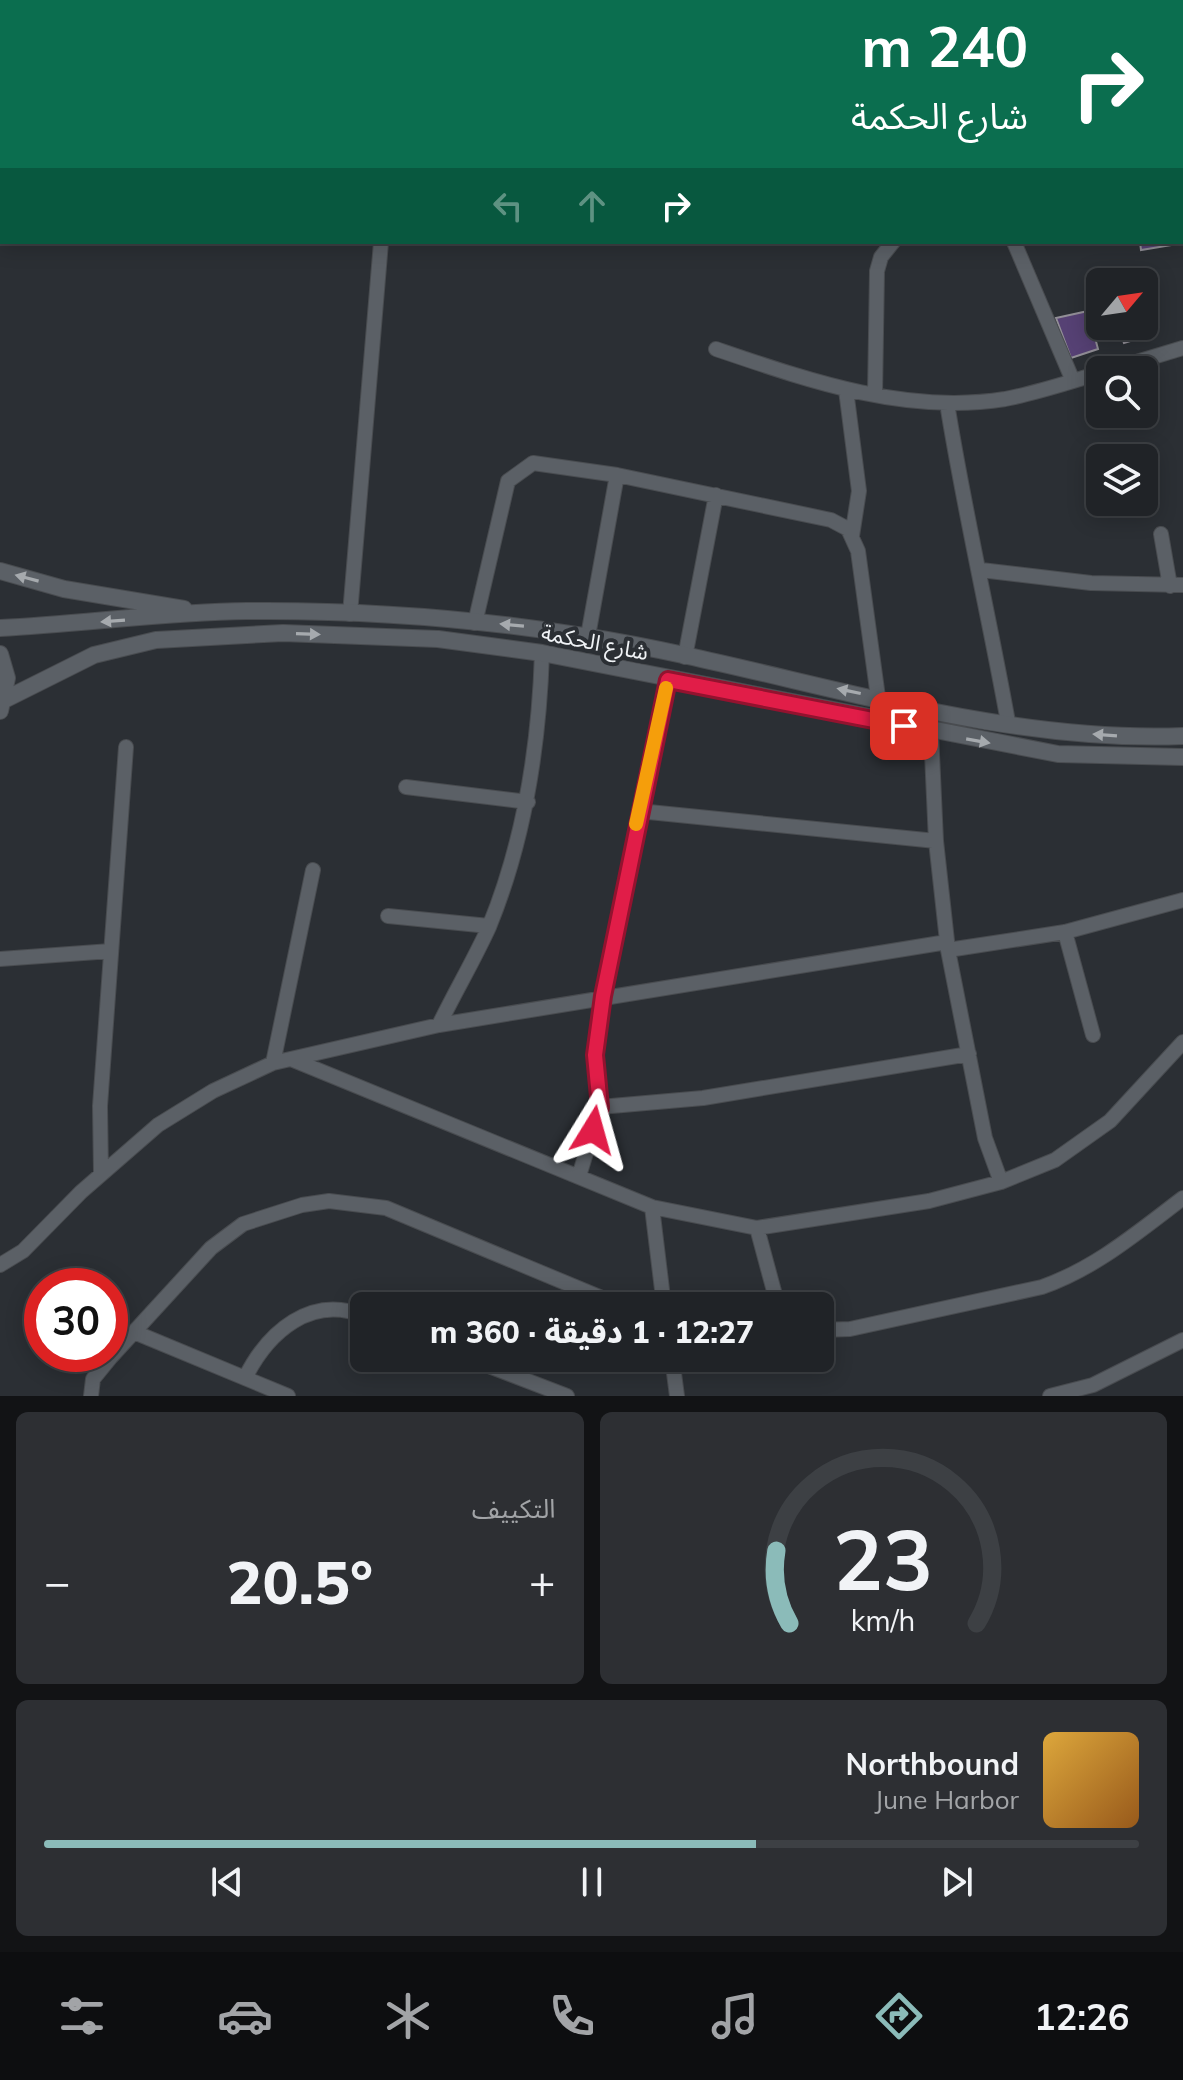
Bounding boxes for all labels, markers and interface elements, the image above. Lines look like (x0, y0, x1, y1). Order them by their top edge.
text: 240 m (861, 11, 1028, 81)
icon: right (1056, 32, 1160, 136)
text: شارع الحكمة (851, 93, 1028, 138)
icon: left (486, 184, 530, 228)
icon: ahead (570, 184, 614, 228)
icon: right (654, 184, 698, 228)
north arrow (1086, 268, 1158, 340)
map controls (1086, 268, 1158, 516)
button: search (1086, 356, 1158, 428)
button: layers (1086, 444, 1158, 516)
one-way arrow (14, 571, 39, 583)
one-way arrow (100, 615, 125, 628)
street label: شارع الحكمة (539, 618, 651, 669)
one-way arrow (499, 619, 524, 632)
one-way arrow (296, 627, 321, 640)
one-way arrow (837, 684, 862, 697)
pin (870, 692, 938, 760)
icon: arrive (882, 704, 926, 748)
one-way arrow (1092, 728, 1117, 741)
one-way arrow (966, 735, 991, 747)
position arrow (551, 1088, 635, 1172)
speed limit sign: 30 (24, 1268, 128, 1372)
text: 12:27 · 1 دقيقة · 360 m (430, 1313, 754, 1351)
text: التكييف (472, 1492, 556, 1525)
text: 23 (833, 1506, 933, 1611)
text: 20.5° (226, 1544, 373, 1619)
text: − (44, 1554, 70, 1609)
text: + (529, 1554, 555, 1609)
text: km/h (851, 1602, 916, 1638)
text: Northbound (846, 1745, 1019, 1783)
text: June Harbor (874, 1783, 1019, 1816)
icon: previous (205, 1860, 249, 1904)
icon: pause (570, 1860, 614, 1904)
icon: next (935, 1860, 979, 1904)
icon: filters (54, 1988, 110, 2044)
icon: car (217, 1988, 273, 2044)
icon: climate (380, 1988, 436, 2044)
icon: phone (544, 1988, 600, 2044)
icon: music (707, 1988, 763, 2044)
icon: directions (871, 1988, 927, 2044)
text: 12:26 (1034, 1994, 1129, 2039)

